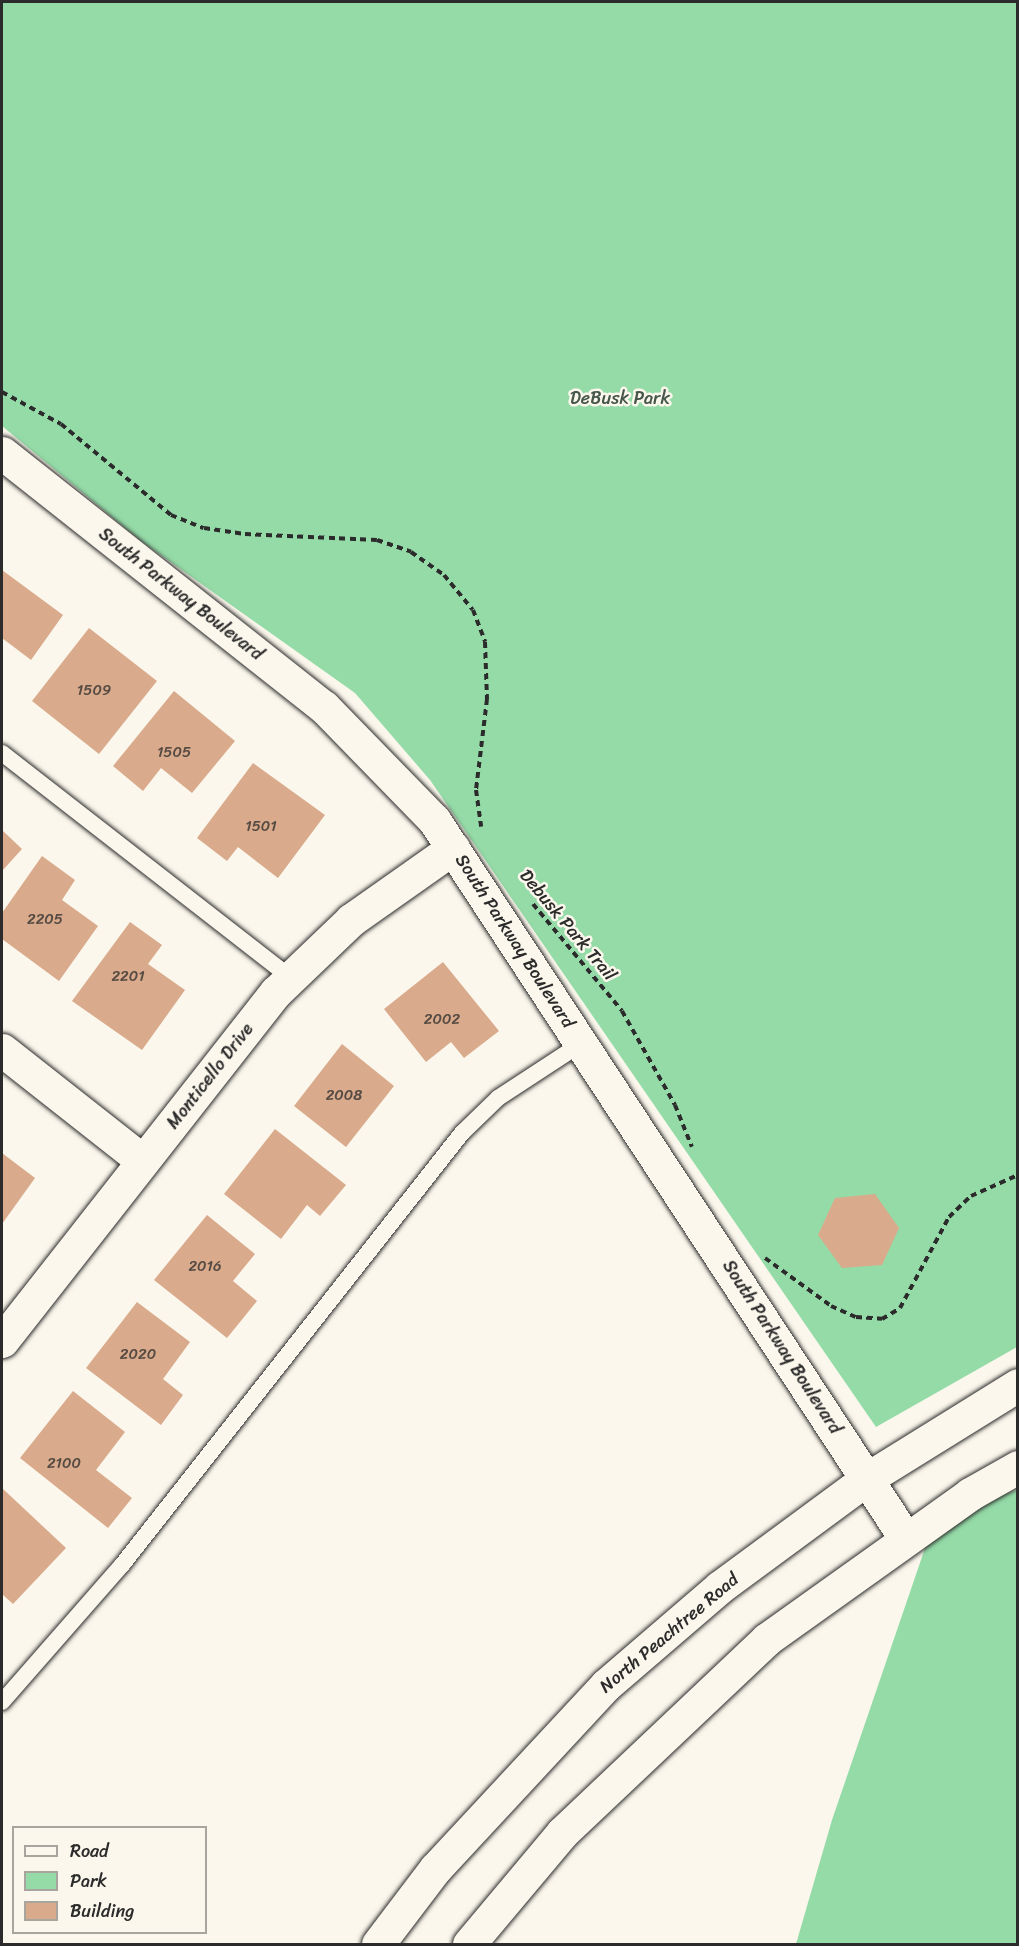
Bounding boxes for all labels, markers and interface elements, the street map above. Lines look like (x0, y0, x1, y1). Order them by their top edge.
park label: DeBusk Park (570, 387, 670, 409)
street label: South Parkway Boulevard (94, 523, 268, 665)
house number: 1509 (77, 682, 111, 700)
house number: 1505 (157, 744, 191, 762)
house number: 1501 (245, 818, 277, 836)
street label: South Parkway Boulevard (451, 850, 579, 1032)
street label: Debusk Park Trail (515, 865, 621, 985)
house number: 2205 (27, 911, 63, 929)
house number: 2201 (111, 968, 145, 986)
house number: 2002 (424, 1011, 460, 1029)
street label: Monticello Drive (162, 1019, 258, 1133)
house number: 2008 (326, 1087, 362, 1105)
street label: South Parkway Boulevard (718, 1256, 846, 1438)
house number: 2016 (188, 1258, 222, 1276)
house number: 2020 (120, 1346, 156, 1364)
house number: 2100 (47, 1455, 81, 1473)
street label: North Peachtree Road (595, 1569, 743, 1697)
legend (12, 1826, 207, 1934)
text: Road (70, 1835, 109, 1867)
text: Park (70, 1865, 107, 1897)
text: Building (70, 1895, 134, 1927)

